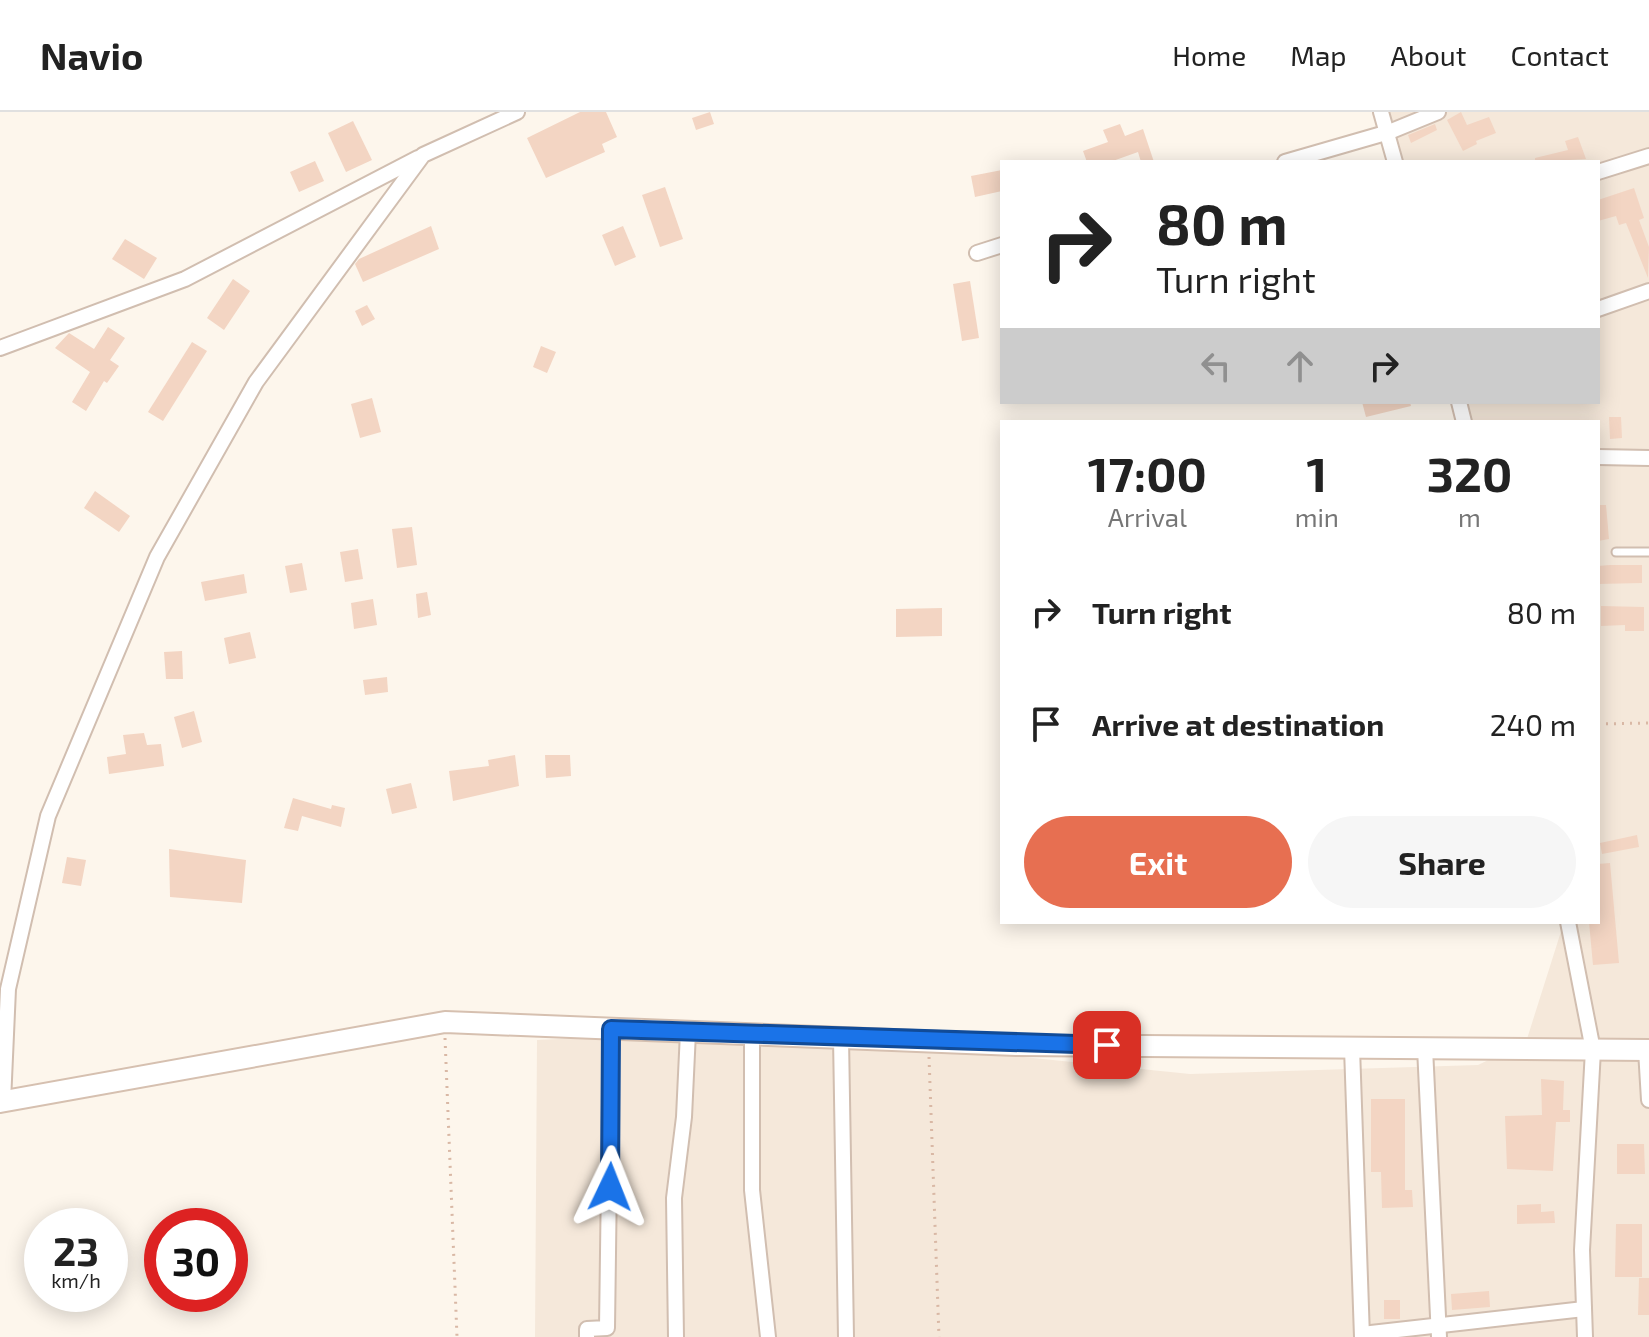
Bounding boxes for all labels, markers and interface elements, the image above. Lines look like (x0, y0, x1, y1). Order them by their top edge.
text: Navio (40, 32, 143, 78)
text: Home (1172, 38, 1246, 72)
text: Map (1290, 38, 1347, 72)
text: About (1391, 38, 1466, 72)
text: Contact (1510, 38, 1609, 72)
text: 80 m (1156, 189, 1288, 256)
icon: right (1024, 192, 1128, 296)
text: Turn right (1156, 257, 1316, 300)
icon: left (1194, 344, 1238, 388)
icon: ahead (1278, 344, 1322, 388)
icon: right (1362, 344, 1406, 388)
text: 17:00 (1088, 444, 1207, 502)
text: 1 (1306, 444, 1327, 502)
text: 320 (1427, 444, 1512, 502)
text: Arrival (1108, 501, 1187, 532)
text: min (1295, 501, 1339, 532)
text: m (1458, 501, 1481, 532)
icon: right (1024, 590, 1068, 634)
text: Turn right (1092, 594, 1232, 630)
text: 80 m (1507, 594, 1576, 630)
icon: arrive (1024, 702, 1068, 746)
text: Arrive at destination (1092, 706, 1384, 742)
text: 240 m (1490, 706, 1576, 742)
button: Exit (1024, 816, 1292, 908)
button: Share (1308, 816, 1576, 908)
pin (1073, 1011, 1141, 1079)
icon: arrive (1085, 1023, 1129, 1067)
position arrow (568, 1145, 652, 1229)
speed limit sign: 30 (144, 1208, 248, 1312)
text: 23 (53, 1226, 99, 1274)
text: km/h (51, 1268, 101, 1292)

